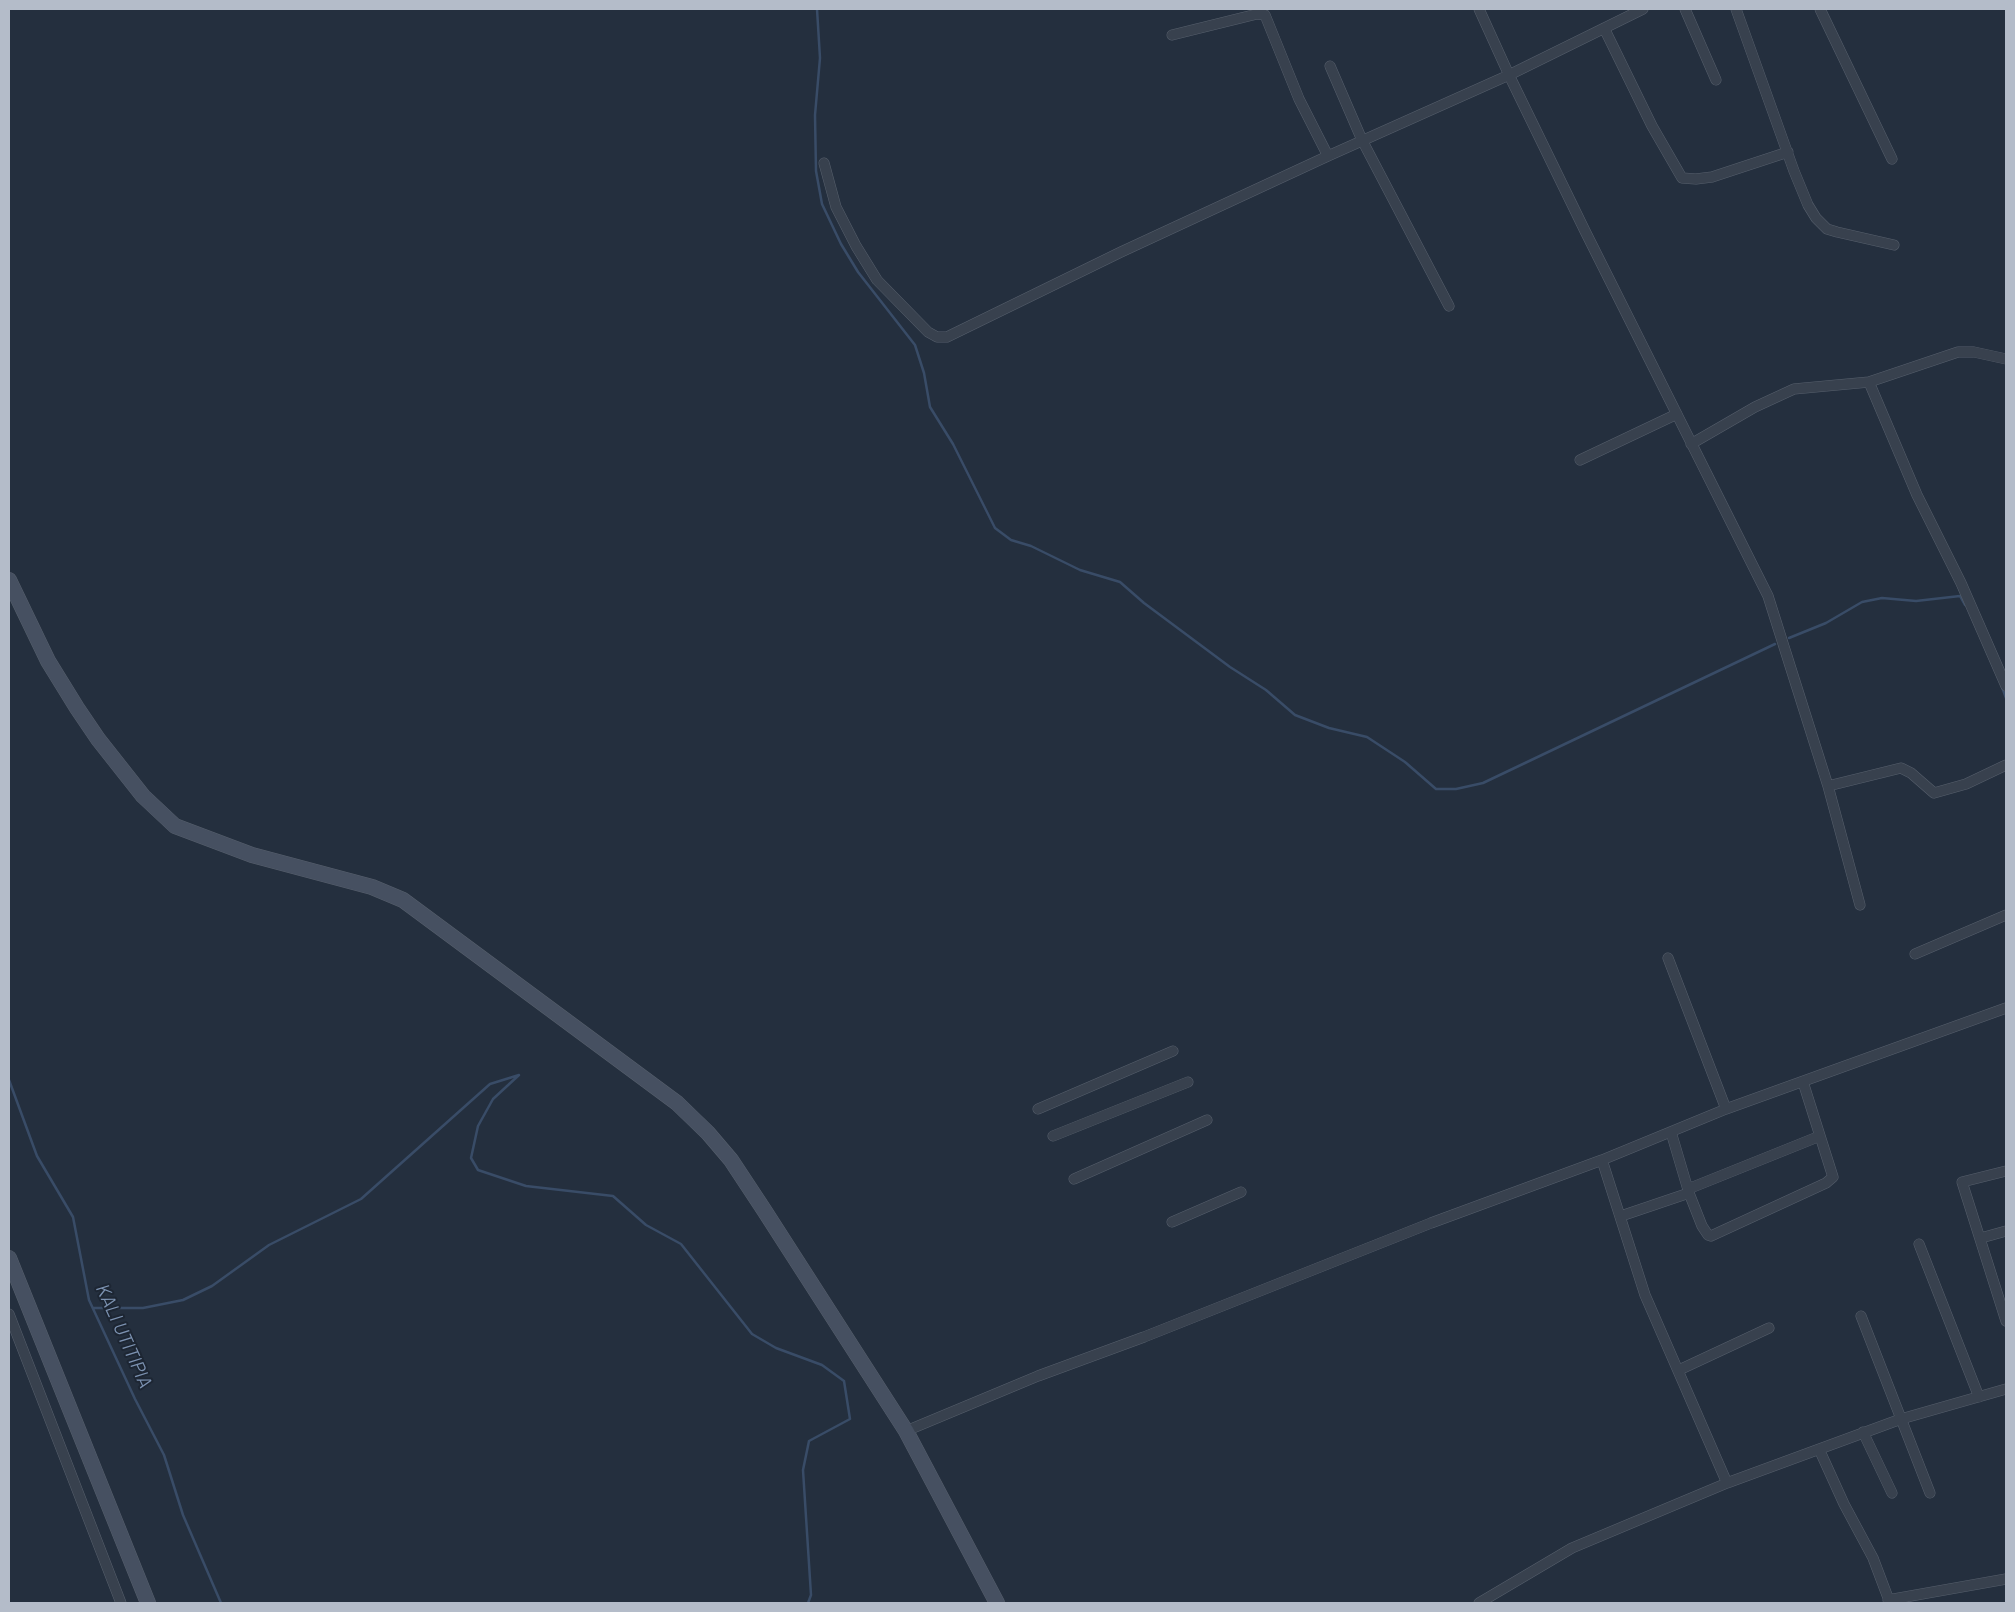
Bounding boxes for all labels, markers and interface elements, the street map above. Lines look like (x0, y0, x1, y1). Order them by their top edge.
water label: KALI UTITIPIA (91, 1281, 157, 1391)

